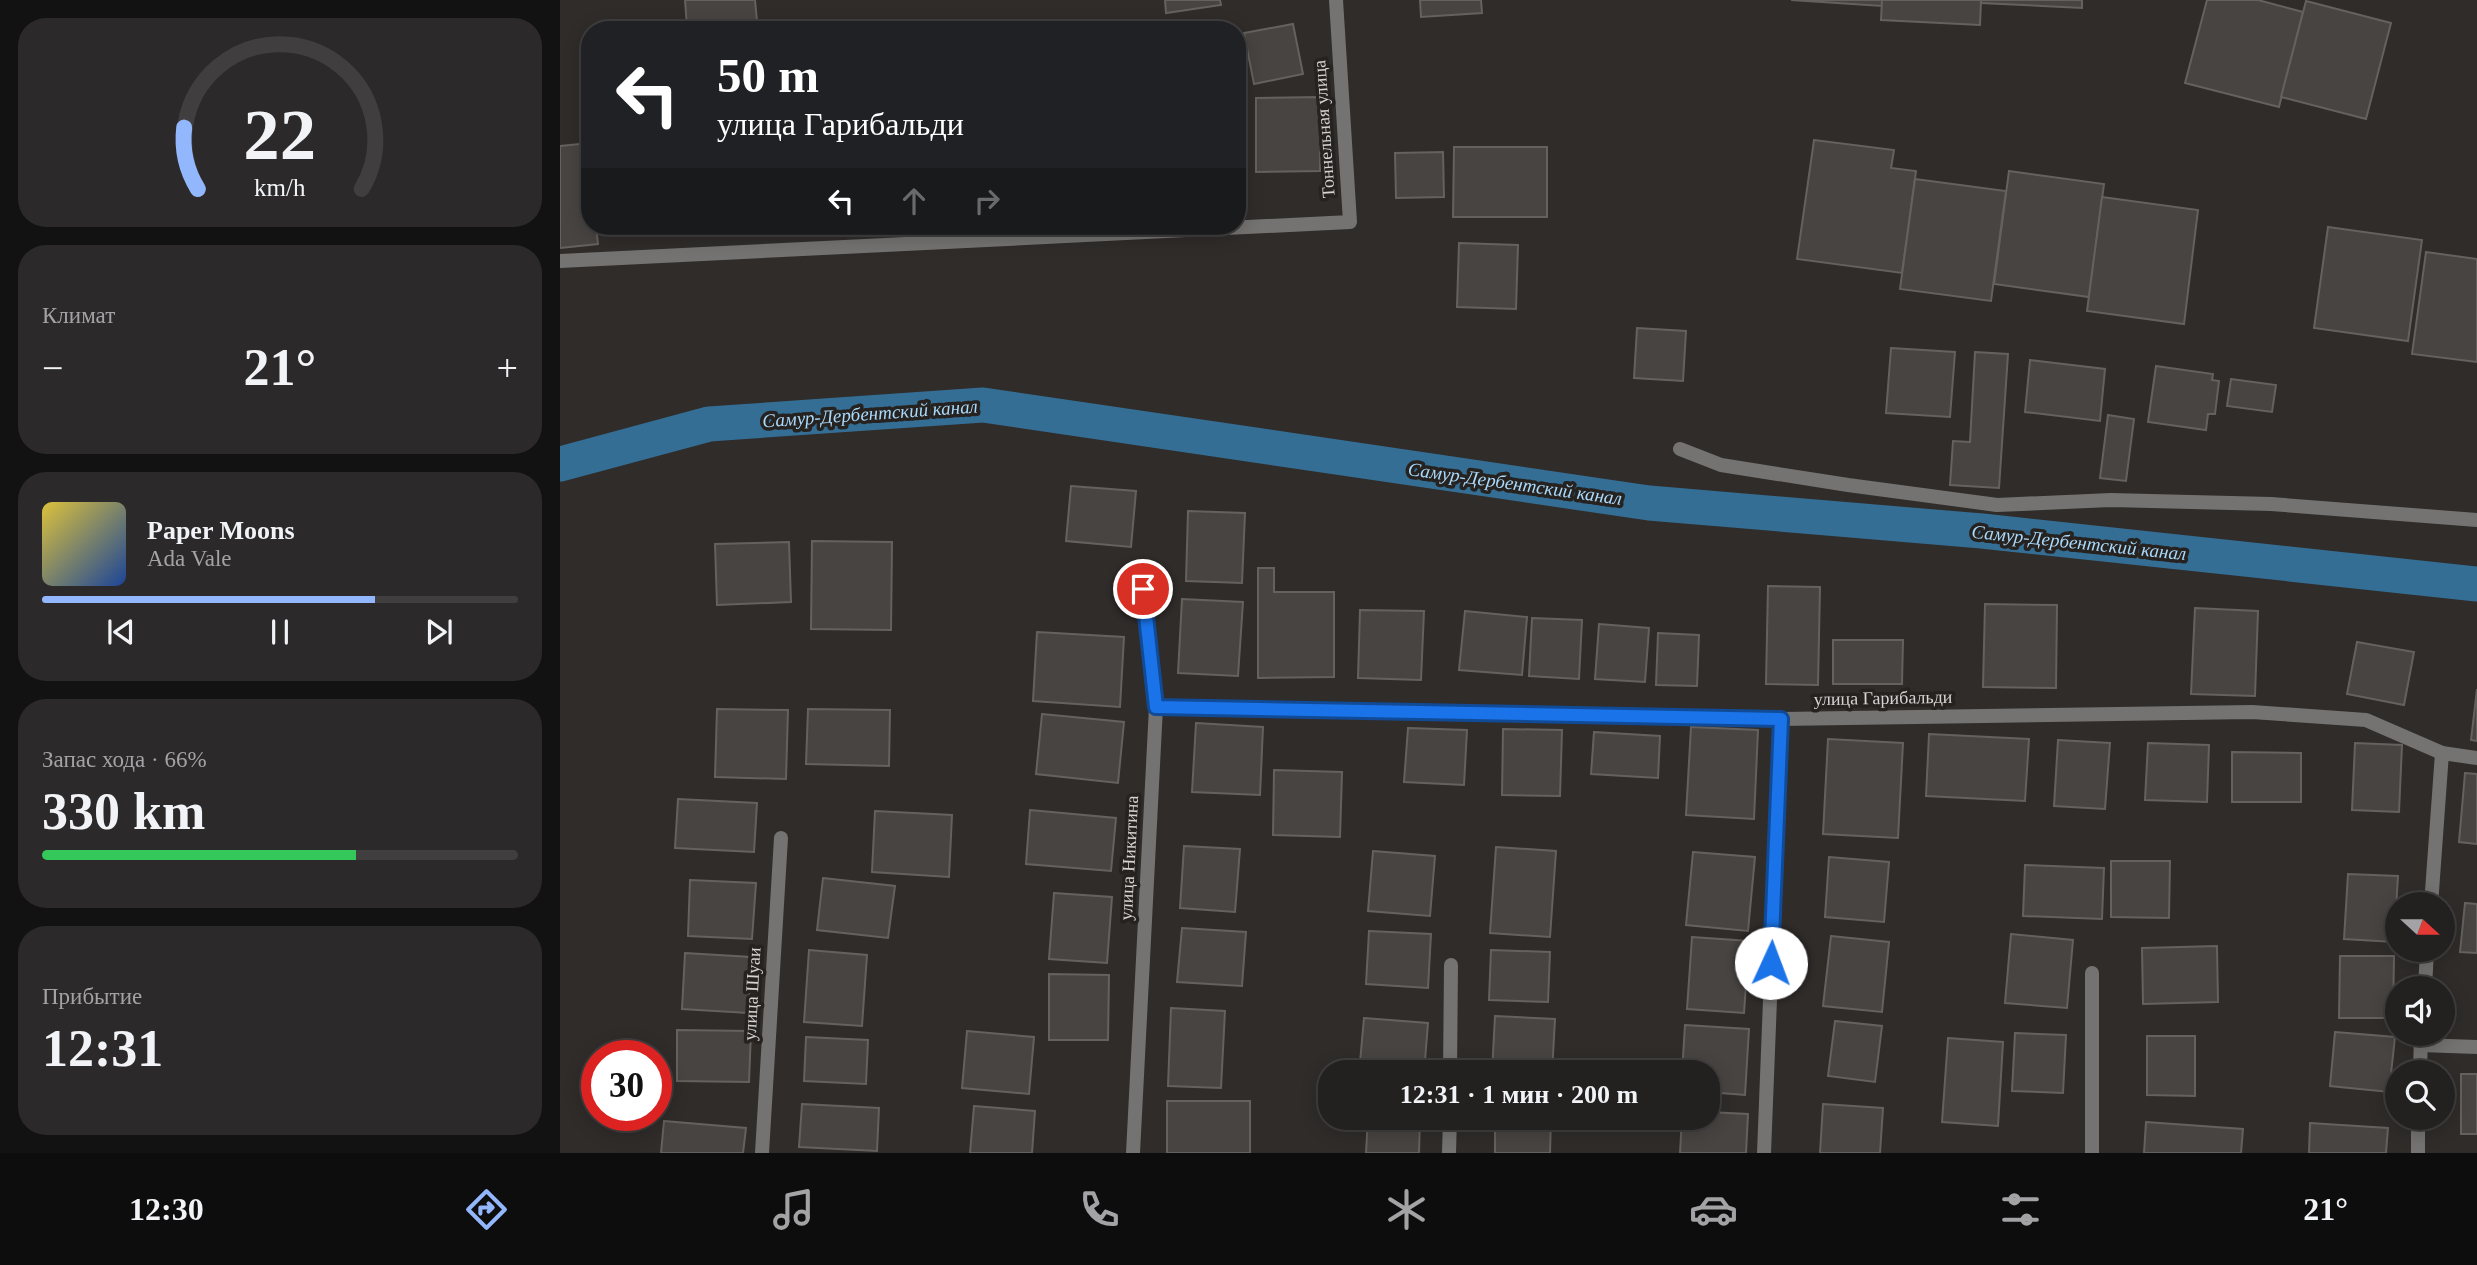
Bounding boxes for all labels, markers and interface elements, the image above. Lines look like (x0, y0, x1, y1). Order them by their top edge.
text: 50 m (717, 48, 819, 103)
icon: left (602, 49, 693, 140)
street label: Тоннельная улица (1309, 59, 1339, 198)
text: 22 (244, 94, 316, 175)
text: улица Гарибальди (717, 106, 964, 142)
text: km/h (254, 173, 306, 200)
icon: left (822, 182, 860, 220)
icon: ahead (895, 182, 933, 220)
icon: right (968, 182, 1006, 220)
text: Климат (42, 303, 115, 328)
text: 21° (244, 339, 316, 396)
text: − (42, 347, 63, 389)
text: + (497, 347, 518, 389)
water label: Самур-Дербентский канал (762, 395, 978, 431)
water label: Самур-Дербентский канал (1407, 458, 1623, 509)
text: Paper Moons (147, 516, 295, 545)
water label: Самур-Дербентский канал (1971, 521, 2187, 564)
text: Ada Vale (147, 546, 232, 571)
pin (1113, 559, 1173, 619)
icon: arrive (1124, 570, 1162, 608)
icon: previous (102, 613, 140, 651)
icon: pause (261, 613, 299, 651)
icon: next (420, 613, 458, 651)
street label: улица Гарибальди (1813, 687, 1953, 709)
text: Запас хода · 66% (42, 747, 207, 772)
text: 330 km (42, 783, 205, 840)
street label: улица Никитина (1116, 795, 1142, 921)
north arrow (2385, 892, 2455, 962)
map controls (2385, 892, 2455, 1130)
position arrow (1734, 926, 1808, 1000)
street label: улица Шуаи (740, 946, 764, 1041)
button: sound (2385, 976, 2455, 1046)
text: Прибытие (42, 984, 142, 1009)
text: 12:31 (42, 1020, 163, 1077)
speed limit sign: 30 (581, 1040, 672, 1131)
button: search (2385, 1060, 2455, 1130)
text: 12:31 · 1 мин · 200 m (1400, 1080, 1638, 1109)
icon: directions (462, 1185, 511, 1234)
icon: music (769, 1185, 818, 1234)
icon: phone (1075, 1185, 1124, 1234)
icon: climate (1382, 1185, 1431, 1234)
icon: car (1689, 1185, 1738, 1234)
icon: filters (1996, 1185, 2045, 1234)
text: 12:30 (129, 1191, 204, 1227)
text: 21° (2303, 1191, 2348, 1227)

